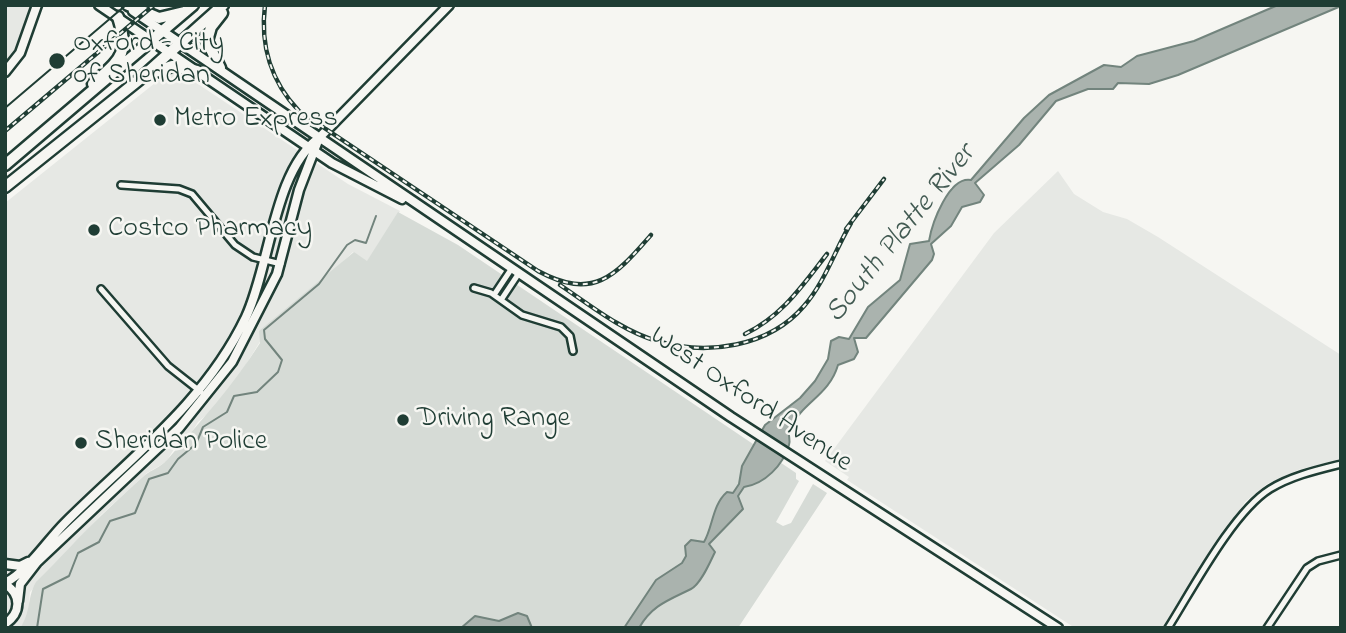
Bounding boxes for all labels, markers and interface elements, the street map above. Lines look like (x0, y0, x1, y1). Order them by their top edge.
place label: Oxford - City of Sheridan (73, 28, 224, 94)
marker: Oxford - City of Sheridan (47, 51, 67, 71)
place label: Metro Express (174, 103, 338, 137)
marker: Metro Express (152, 112, 168, 128)
water label: South Platte River (819, 139, 985, 331)
place label: Costco Pharmacy (108, 213, 312, 247)
marker: Costco Pharmacy (86, 222, 102, 238)
street label: West Oxford Avenue (642, 321, 858, 481)
place label: Driving Range (417, 403, 570, 437)
marker: Driving Range (395, 412, 411, 428)
place label: Sheridan Police (95, 426, 267, 460)
marker: Sheridan Police (73, 435, 89, 451)

